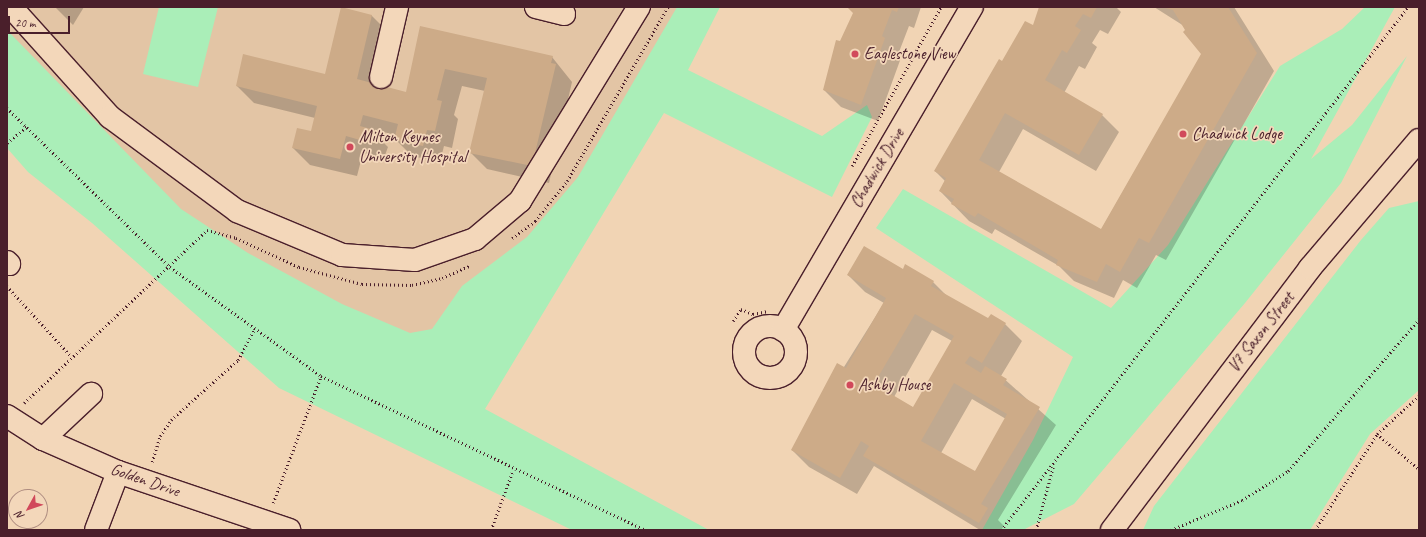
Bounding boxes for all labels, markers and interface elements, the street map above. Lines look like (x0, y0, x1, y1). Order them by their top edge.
scale bar (10, 8, 72, 34)
text: 20 m (15, 15, 35, 31)
place label: Eaglestone View (864, 44, 955, 64)
marker: Eaglestone View (849, 48, 861, 60)
place label: Chadwick Lodge (1192, 124, 1282, 144)
street label: Chadwick Drive (845, 125, 909, 211)
place label: Milton Keynes University Hospital (359, 127, 466, 167)
marker: Chadwick Lodge (1177, 128, 1189, 140)
marker: Milton Keynes University Hospital (344, 141, 356, 153)
street label: V7 Saxon Street (1223, 288, 1299, 376)
place label: Ashby House (858, 375, 930, 395)
marker: Ashby House (845, 380, 855, 390)
street label: Golden Drive (108, 459, 182, 501)
north arrow (8, 489, 48, 529)
text: N (12, 509, 27, 523)

